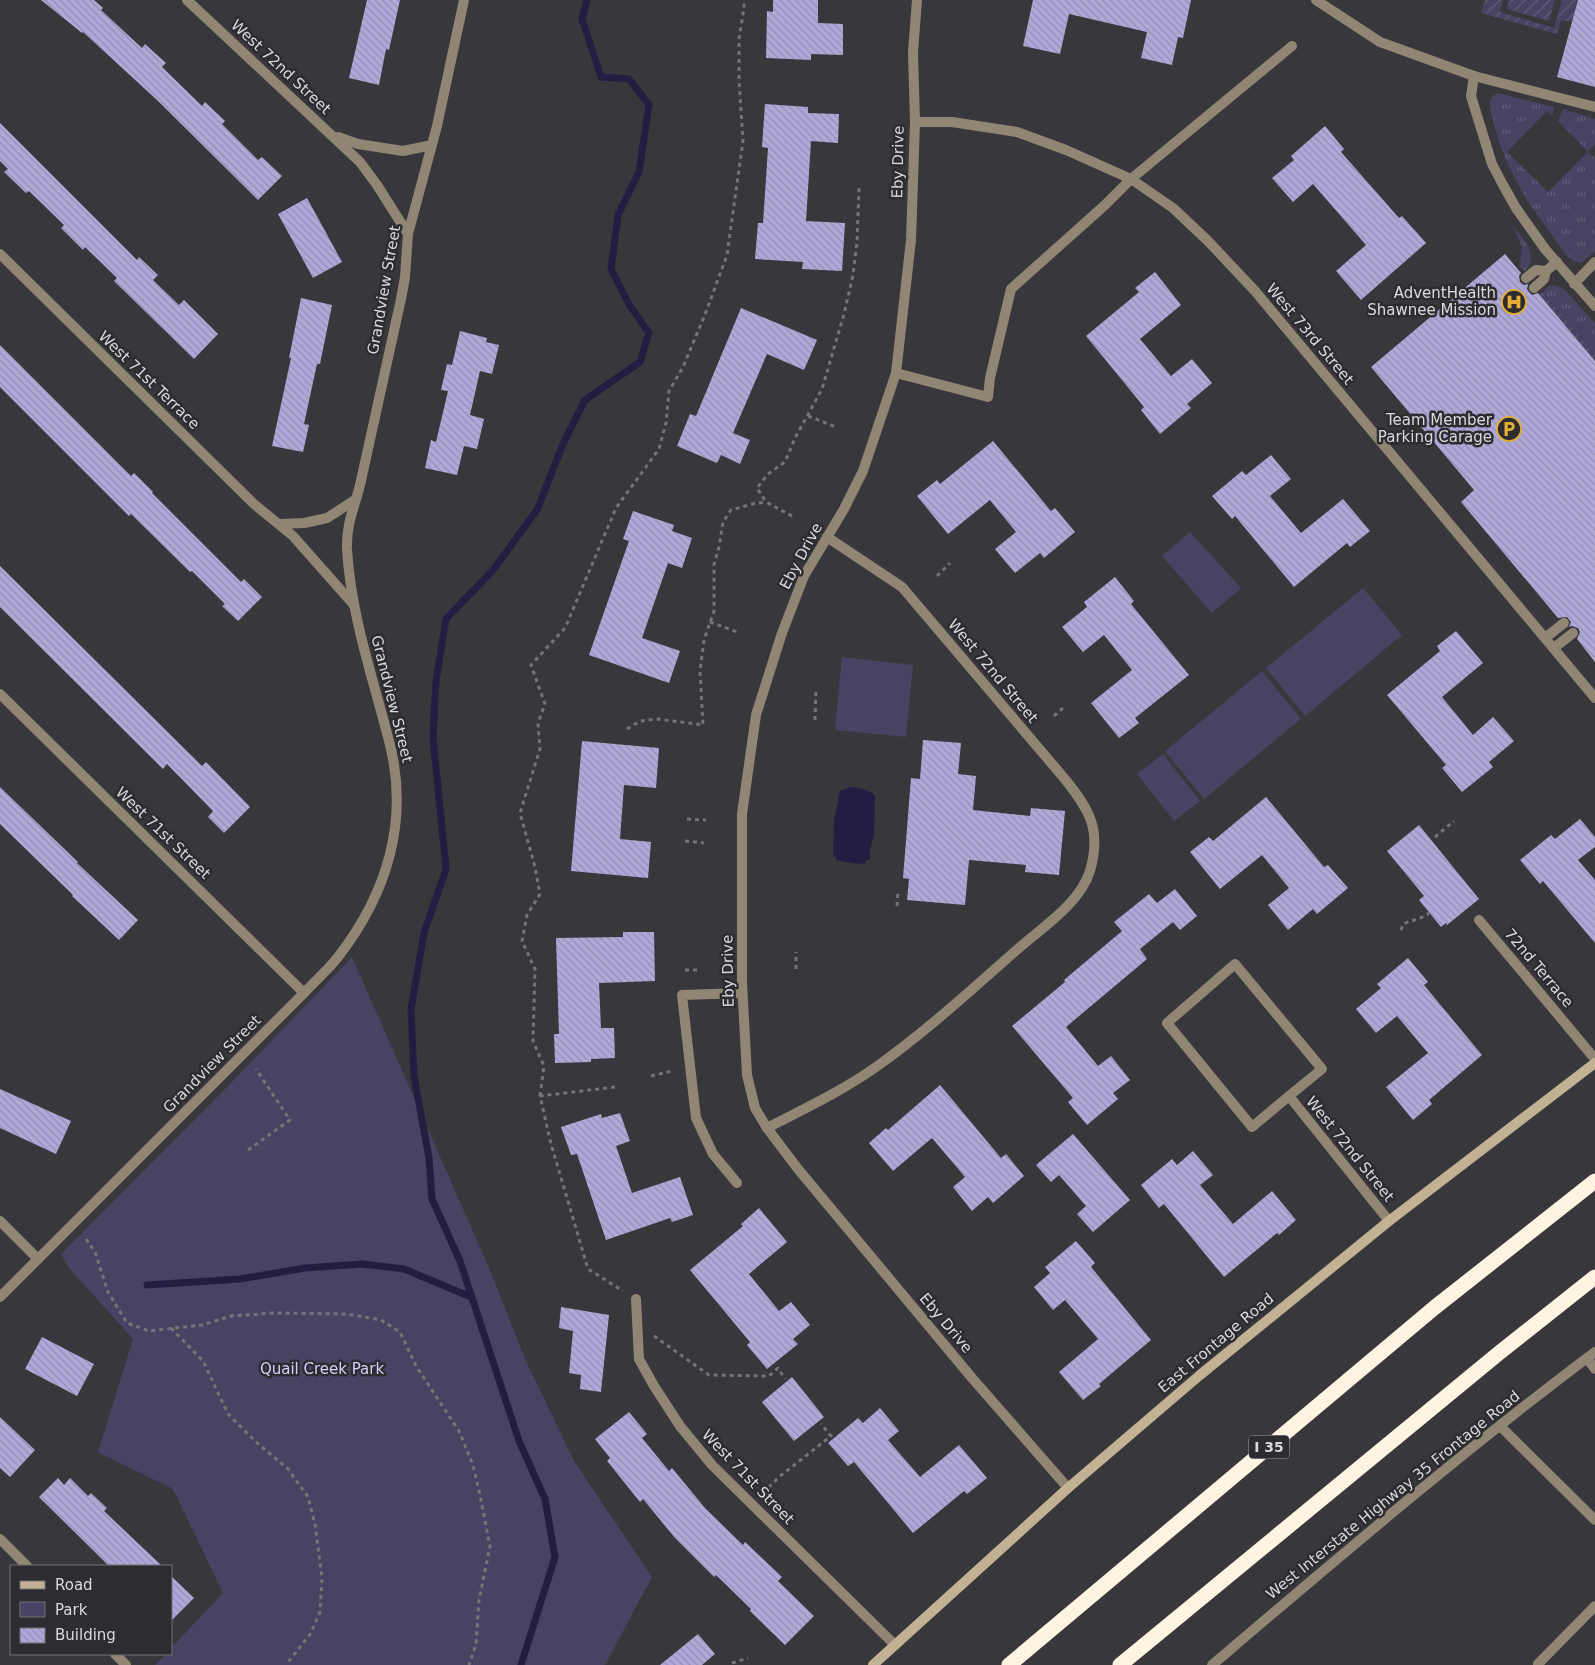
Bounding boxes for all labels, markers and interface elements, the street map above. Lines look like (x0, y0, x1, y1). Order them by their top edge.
street label: West 72nd Street (227, 16, 335, 118)
street label: Eby Drive (888, 126, 908, 198)
street label: Grandview Street (364, 224, 404, 356)
street label: West 73rd Street (1262, 280, 1358, 388)
place label: AdventHealth Shawnee Mission (1367, 284, 1496, 319)
hospital icon: AdventHealth Shawnee Mission (1501, 289, 1527, 315)
street label: West 71st Terrace (95, 327, 203, 433)
place label: Team Member Parking Carage (1378, 411, 1493, 446)
parking icon: Team Member Parking Carage (1496, 416, 1522, 442)
street label: Eby Drive (776, 520, 826, 592)
street label: West 72nd Street (944, 615, 1042, 727)
street label: Grandview Street (367, 633, 417, 765)
street label: West 71st Street (112, 783, 214, 883)
street label: 72nd Terrace (1501, 925, 1577, 1011)
street label: Eby Drive (718, 935, 738, 1007)
street label: Grandview Street (159, 1011, 265, 1117)
street label: West 72nd Street (1302, 1093, 1398, 1205)
street label: Eby Drive (916, 1289, 976, 1357)
street label: East Frontage Road (1155, 1289, 1277, 1397)
park label: Quail Creek Park (260, 1360, 384, 1378)
street label: West Interstate Highway 35 Frontage Road (1262, 1387, 1524, 1603)
street label: West 71st Street (698, 1426, 798, 1528)
road number: I 35 (1249, 1435, 1289, 1458)
legend (10, 1565, 172, 1655)
text: Road (55, 1576, 93, 1594)
text: Park (55, 1601, 88, 1619)
text: Building (55, 1626, 116, 1644)

